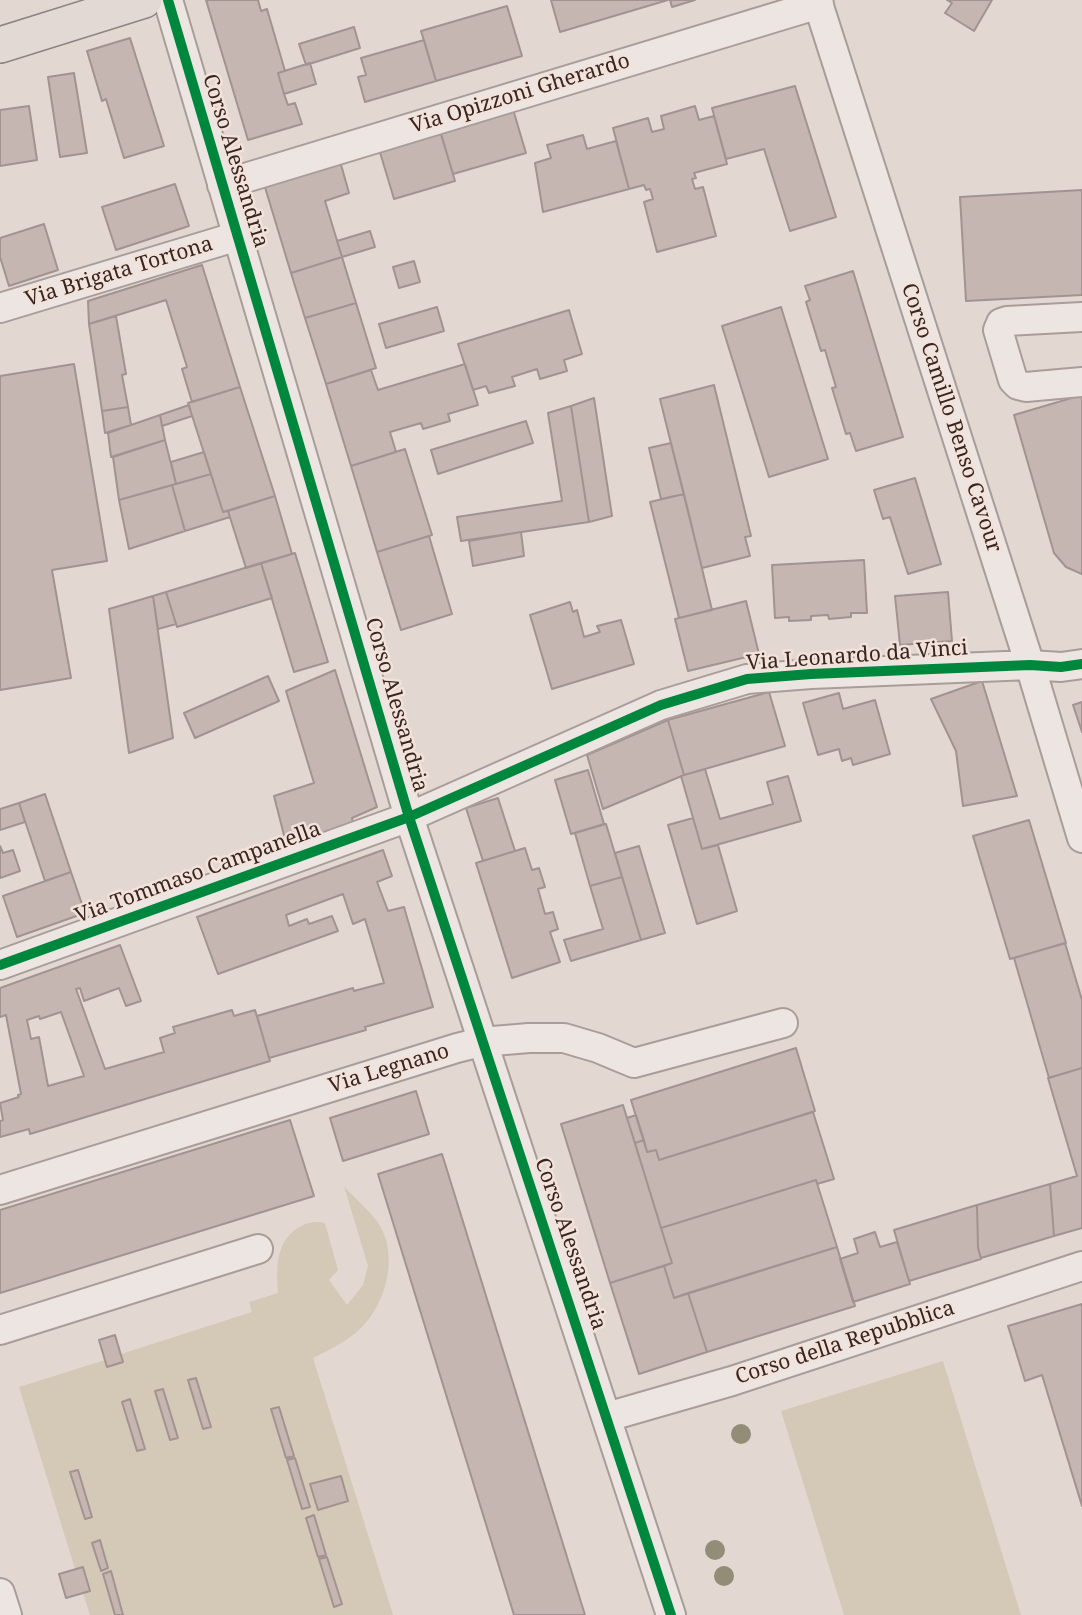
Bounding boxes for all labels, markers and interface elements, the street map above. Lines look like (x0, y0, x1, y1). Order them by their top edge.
street label: Via Opizzoni Gherardo (407, 49, 633, 139)
street label: Corso Alessandria (197, 71, 273, 251)
street label: Via Brigata Tortona (22, 231, 216, 313)
street label: Corso Camillo Benso Cavour (896, 280, 1006, 556)
street label: Corso Alessandria (359, 615, 433, 795)
street label: Via Leonardo da Vinci (745, 636, 969, 676)
street label: Via Tommaso Campanella (72, 817, 324, 929)
street label: Via Legnano (326, 1039, 452, 1099)
street label: Corso Alessandria (529, 1155, 611, 1333)
street label: Corso della Repubblica (732, 1296, 958, 1390)

